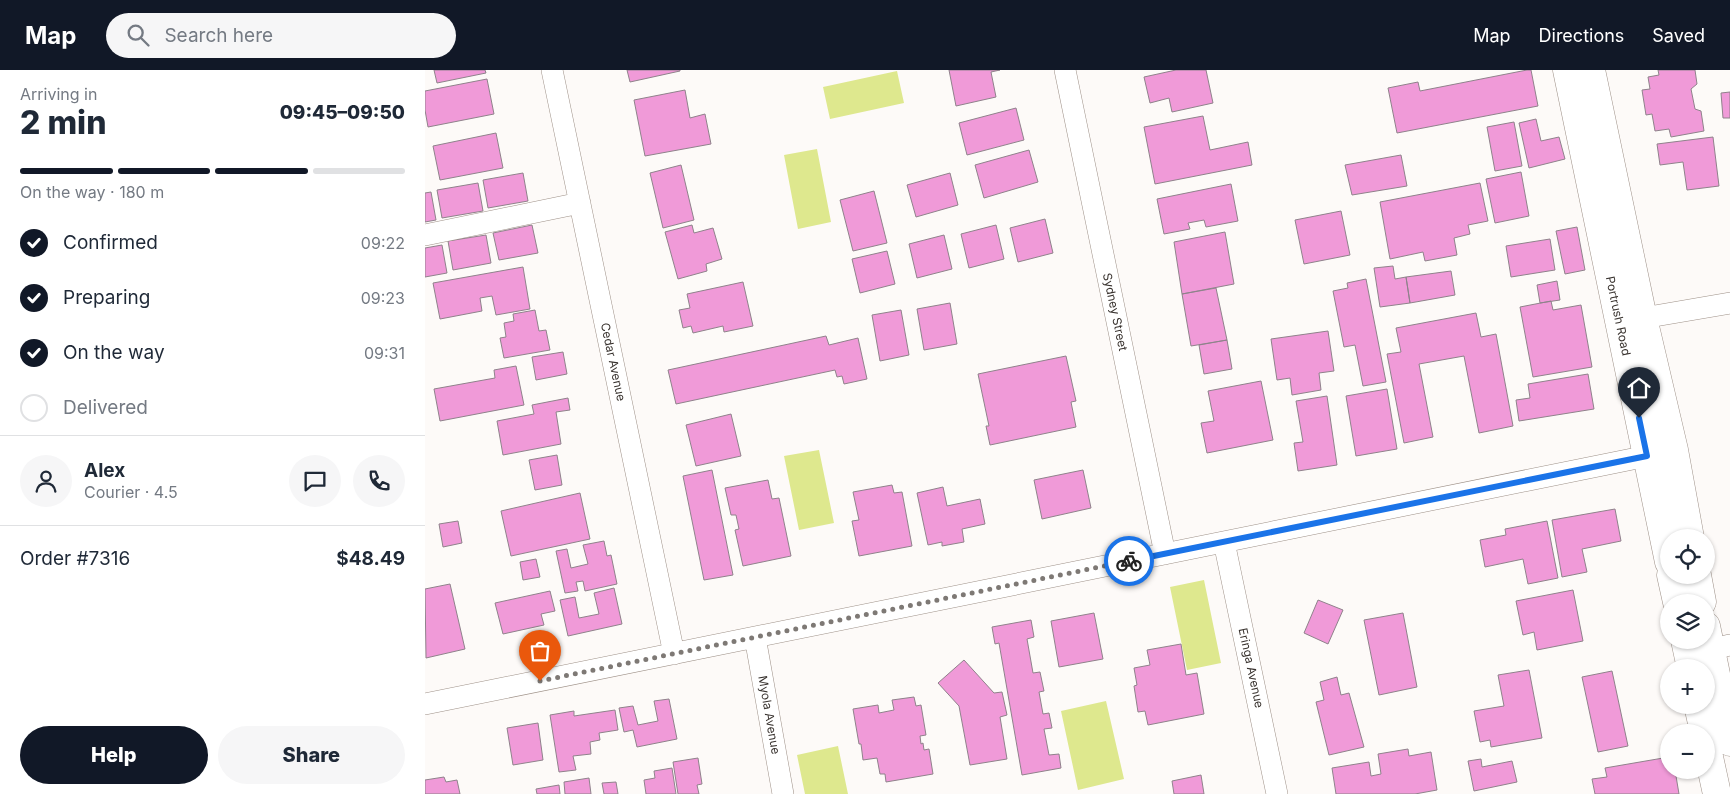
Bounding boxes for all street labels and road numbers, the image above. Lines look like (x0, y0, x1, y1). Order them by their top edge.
street label: Sydney Street (1100, 272, 1131, 352)
street label: Portrush Road (1603, 275, 1634, 357)
street label: Cedar Avenue (598, 321, 629, 403)
street label: Eringa Avenue (1236, 626, 1267, 709)
street label: Myola Avenue (755, 674, 784, 756)

